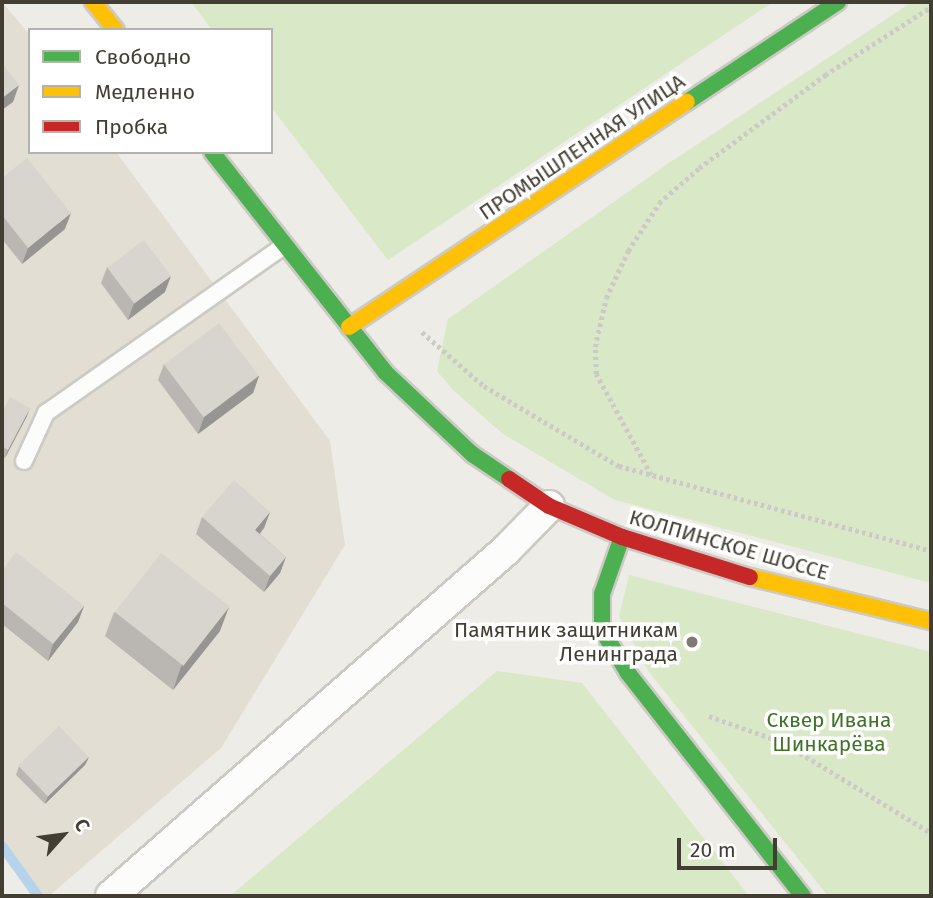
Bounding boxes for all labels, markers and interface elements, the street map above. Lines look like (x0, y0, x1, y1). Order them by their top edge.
legend (28, 28, 273, 154)
text: Свободно (95, 44, 191, 70)
street label: ПРОМЫШЛЕННАЯ УЛИЦА (474, 69, 690, 225)
text: Медленно (95, 79, 195, 105)
text: Пробка (95, 114, 168, 140)
street label: КОЛПИНСКОЕ ШОССЕ (626, 504, 832, 586)
place label: Памятник защитникам Ленинграда (454, 617, 678, 667)
marker: Памятник защитникам Ленинграда (684, 634, 700, 650)
park label: Сквер Ивана Шинкарёва (767, 707, 891, 757)
north arrow (28, 800, 98, 870)
text: С (69, 815, 95, 835)
scale bar (681, 824, 781, 868)
text: 20 m (690, 837, 736, 863)

